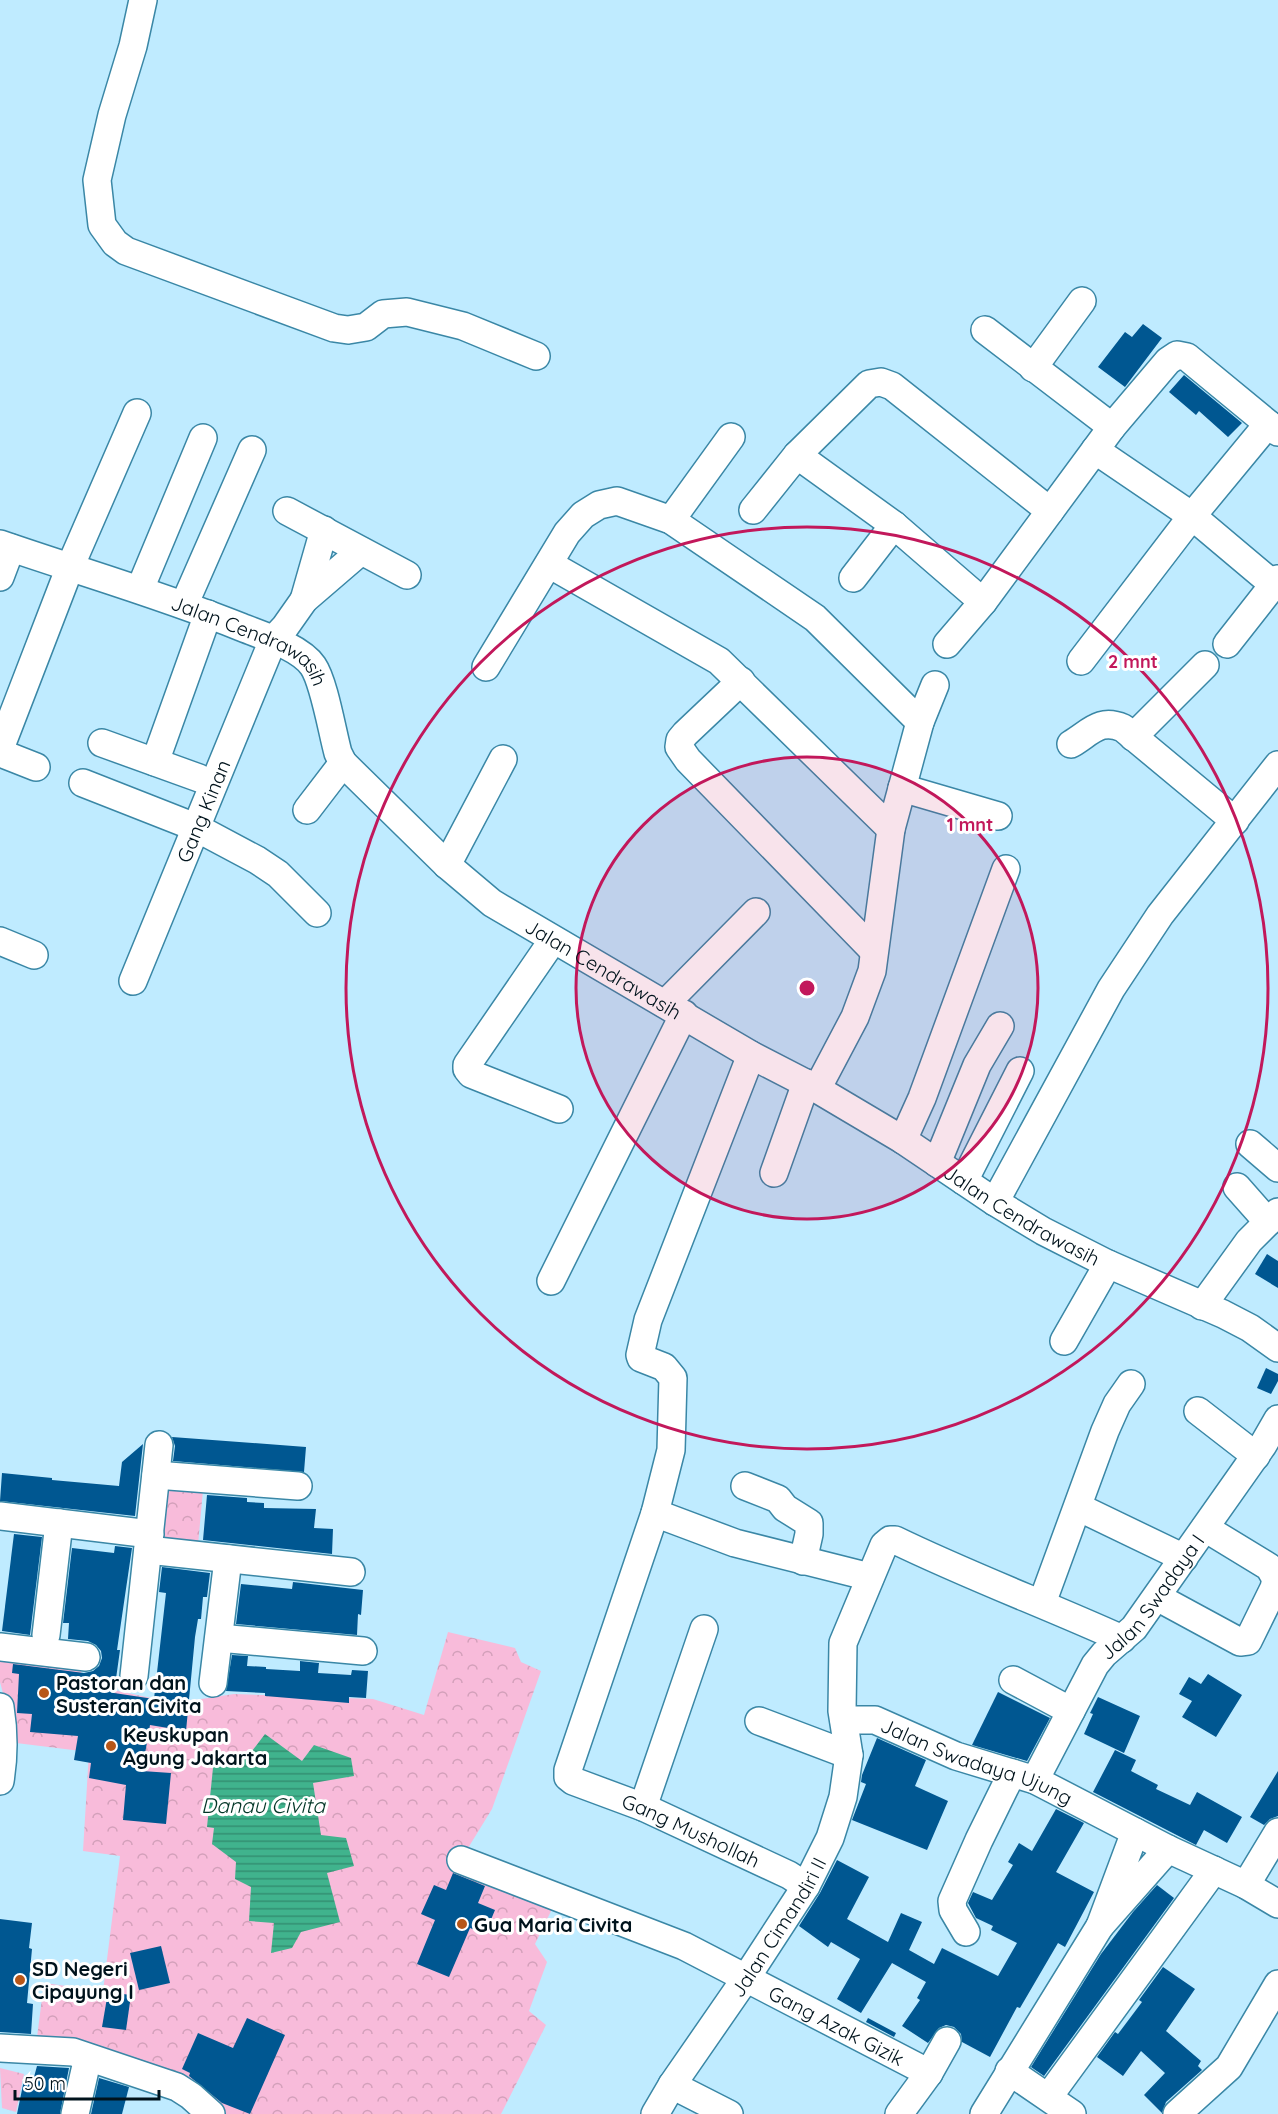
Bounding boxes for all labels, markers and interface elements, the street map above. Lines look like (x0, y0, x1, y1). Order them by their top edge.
street label: Jalan Cendrawasih (168, 589, 333, 689)
text: 2 mnt (1108, 650, 1158, 673)
street label: Gang Kinan (171, 756, 235, 866)
text: 1 mnt (947, 813, 993, 836)
street label: Jalan Cendrawasih (521, 913, 687, 1024)
centre of rings (797, 978, 817, 998)
street label: Jalan Cendrawasih (940, 1159, 1105, 1271)
street label: Jalan Swadaya I (1094, 1529, 1209, 1665)
place label: Pastoran dan Susteran Civita (56, 1670, 202, 1718)
marker: Pastoran dan Susteran Civita (37, 1686, 51, 1700)
street label: Jalan Swadaya Ujung (877, 1712, 1077, 1810)
place label: Keuskupan Agung Jakarta (123, 1722, 267, 1770)
marker: Keuskupan Agung Jakarta (104, 1739, 118, 1753)
street label: Gang Mushollah (619, 1788, 764, 1872)
water label: Danau Civita (201, 1792, 326, 1818)
street label: Jalan Cimandiri II (724, 1853, 831, 2002)
place label: Gua Maria Civita (474, 1912, 632, 1937)
marker: Gua Maria Civita (455, 1917, 469, 1931)
place label: SD Negeri Cipayung I (32, 1956, 134, 2004)
marker: SD Negeri Cipayung I (13, 1973, 27, 1987)
street label: Gang Azak Gizik (765, 1980, 909, 2071)
scale bar (15, 2063, 159, 2101)
text: 50 m (24, 2072, 66, 2095)

